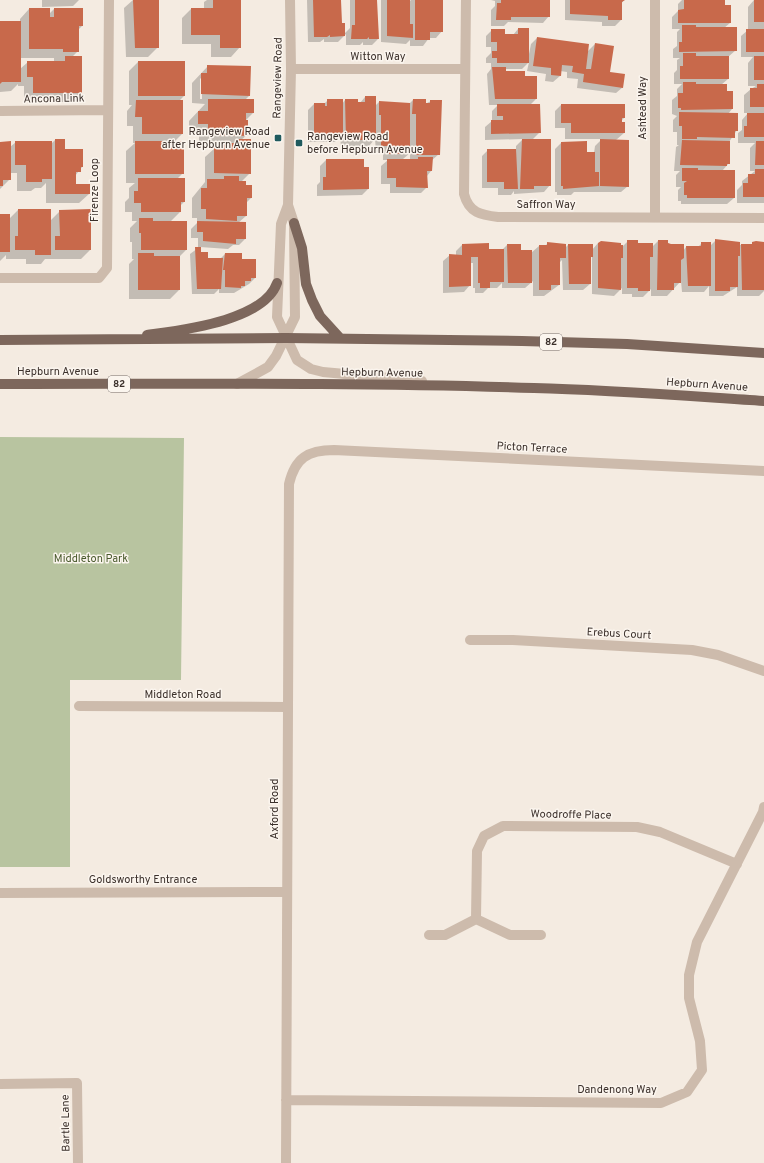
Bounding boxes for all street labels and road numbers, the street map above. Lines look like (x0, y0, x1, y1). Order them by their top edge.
street label: Rangeview Road (270, 37, 286, 119)
street label: Witton Way (350, 50, 406, 64)
street label: Ashtead Way (636, 76, 650, 140)
street label: Ancona Link (23, 91, 85, 107)
street label: Firenze Loop (88, 158, 102, 222)
street label: Saffron Way (517, 198, 576, 212)
road number: 82 (540, 334, 562, 350)
street label: Hepburn Avenue (17, 365, 99, 379)
street label: Hepburn Avenue (341, 365, 423, 381)
street label: Hepburn Avenue (666, 375, 748, 395)
road number: 82 (108, 376, 130, 392)
street label: Picton Terrace (496, 439, 568, 457)
street label: Erebus Court (586, 625, 652, 643)
street label: Middleton Road (144, 688, 222, 702)
street label: Axford Road (268, 779, 282, 839)
street label: Woodroffe Place (530, 807, 612, 823)
street label: Goldsworthy Entrance (89, 873, 197, 887)
street label: Dandenong Way (577, 1083, 657, 1097)
street label: Bartle Lane (58, 1094, 73, 1152)

